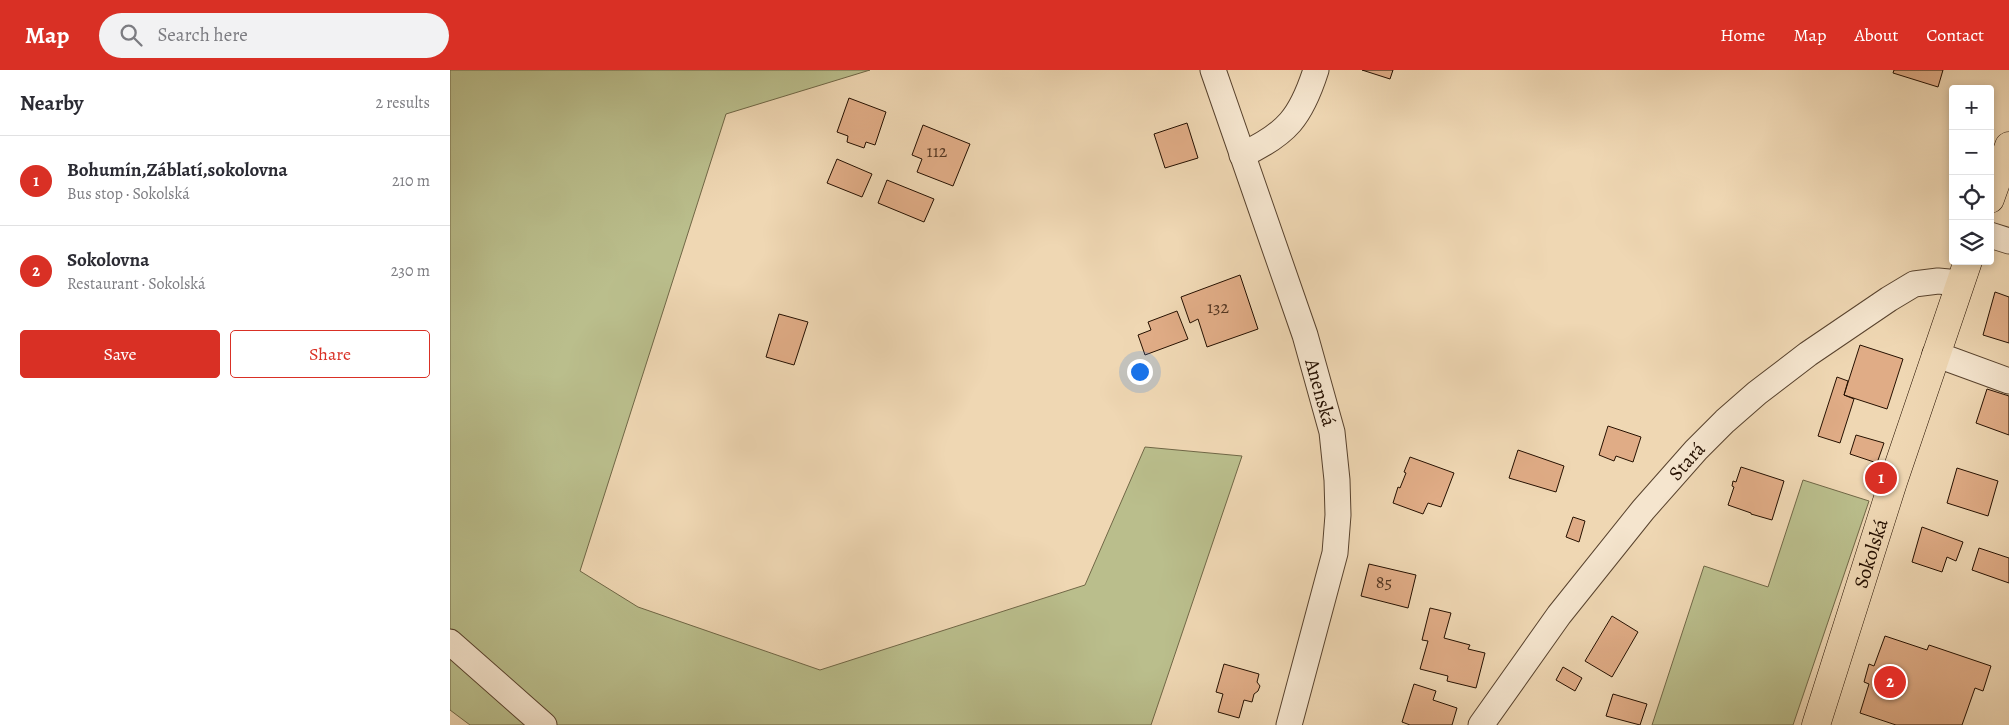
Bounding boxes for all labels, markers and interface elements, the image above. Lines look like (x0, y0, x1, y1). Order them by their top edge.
search box (99, 13, 449, 58)
text: Map (25, 19, 69, 51)
icon: search (117, 21, 145, 49)
text: Search here (157, 22, 248, 48)
text: Home (1720, 23, 1765, 47)
text: Map (1793, 23, 1826, 47)
text: About (1854, 23, 1898, 47)
text: Contact (1926, 23, 1984, 47)
map controls (1949, 85, 1994, 265)
button: + (1949, 85, 1994, 130)
text: Nearby (20, 89, 83, 117)
text: 2 results (375, 92, 430, 114)
button: − (1949, 130, 1994, 175)
house number: 112 (927, 139, 948, 163)
text: Bohumín,Záblatí,sokolovna (67, 157, 288, 183)
text: 1 (33, 170, 39, 192)
text: 210 m (392, 170, 430, 192)
button: locate (1949, 175, 1994, 220)
text: Bus stop · Sokolská (67, 183, 190, 205)
button: layers (1949, 220, 1994, 265)
text: Sokolovna (67, 247, 149, 273)
text: 2 (32, 260, 40, 282)
text: 230 m (391, 260, 430, 282)
text: Restaurant · Sokolská (67, 273, 205, 295)
house number: 132 (1207, 295, 1230, 319)
button: Save (20, 330, 220, 378)
button: Share (230, 330, 430, 378)
street label: Anenská (1298, 354, 1343, 430)
your location (1127, 359, 1153, 385)
street label: Stará (1662, 435, 1711, 486)
pin: 1 (1865, 459, 1897, 497)
street label: Sokolská (1847, 515, 1894, 592)
house number: 85 (1376, 570, 1392, 594)
pin: 2 (1874, 663, 1906, 701)

